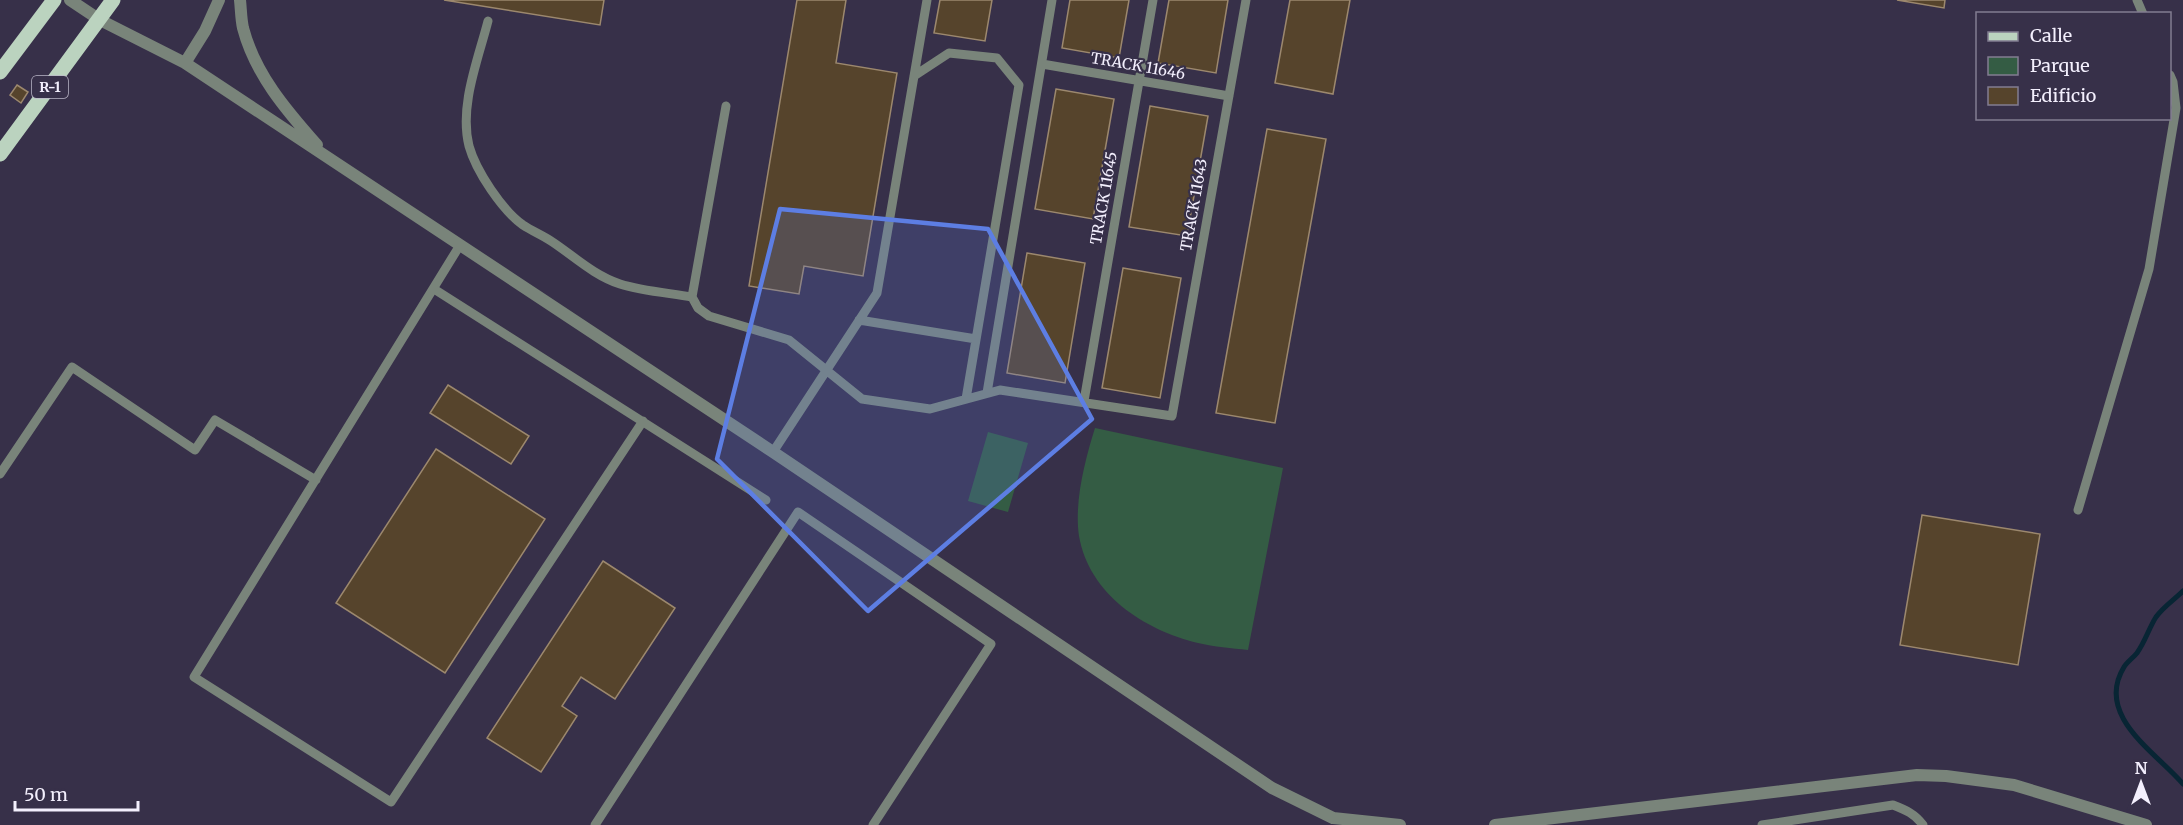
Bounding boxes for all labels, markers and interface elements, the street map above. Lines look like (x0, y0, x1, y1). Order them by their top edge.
legend (1976, 12, 2171, 120)
text: Calle (2030, 24, 2072, 47)
street label: TRACK 11646 (1089, 48, 1187, 83)
text: Parque (2030, 54, 2090, 77)
road number: R-1 (32, 76, 68, 98)
text: Edificio (2030, 84, 2096, 107)
street label: TRACK 11645 (1086, 150, 1121, 246)
street label: TRACK 11643 (1176, 157, 1211, 253)
north arrow (2111, 753, 2171, 813)
text: N (2135, 758, 2148, 778)
scale bar (15, 774, 138, 812)
text: 50 m (24, 783, 68, 806)

